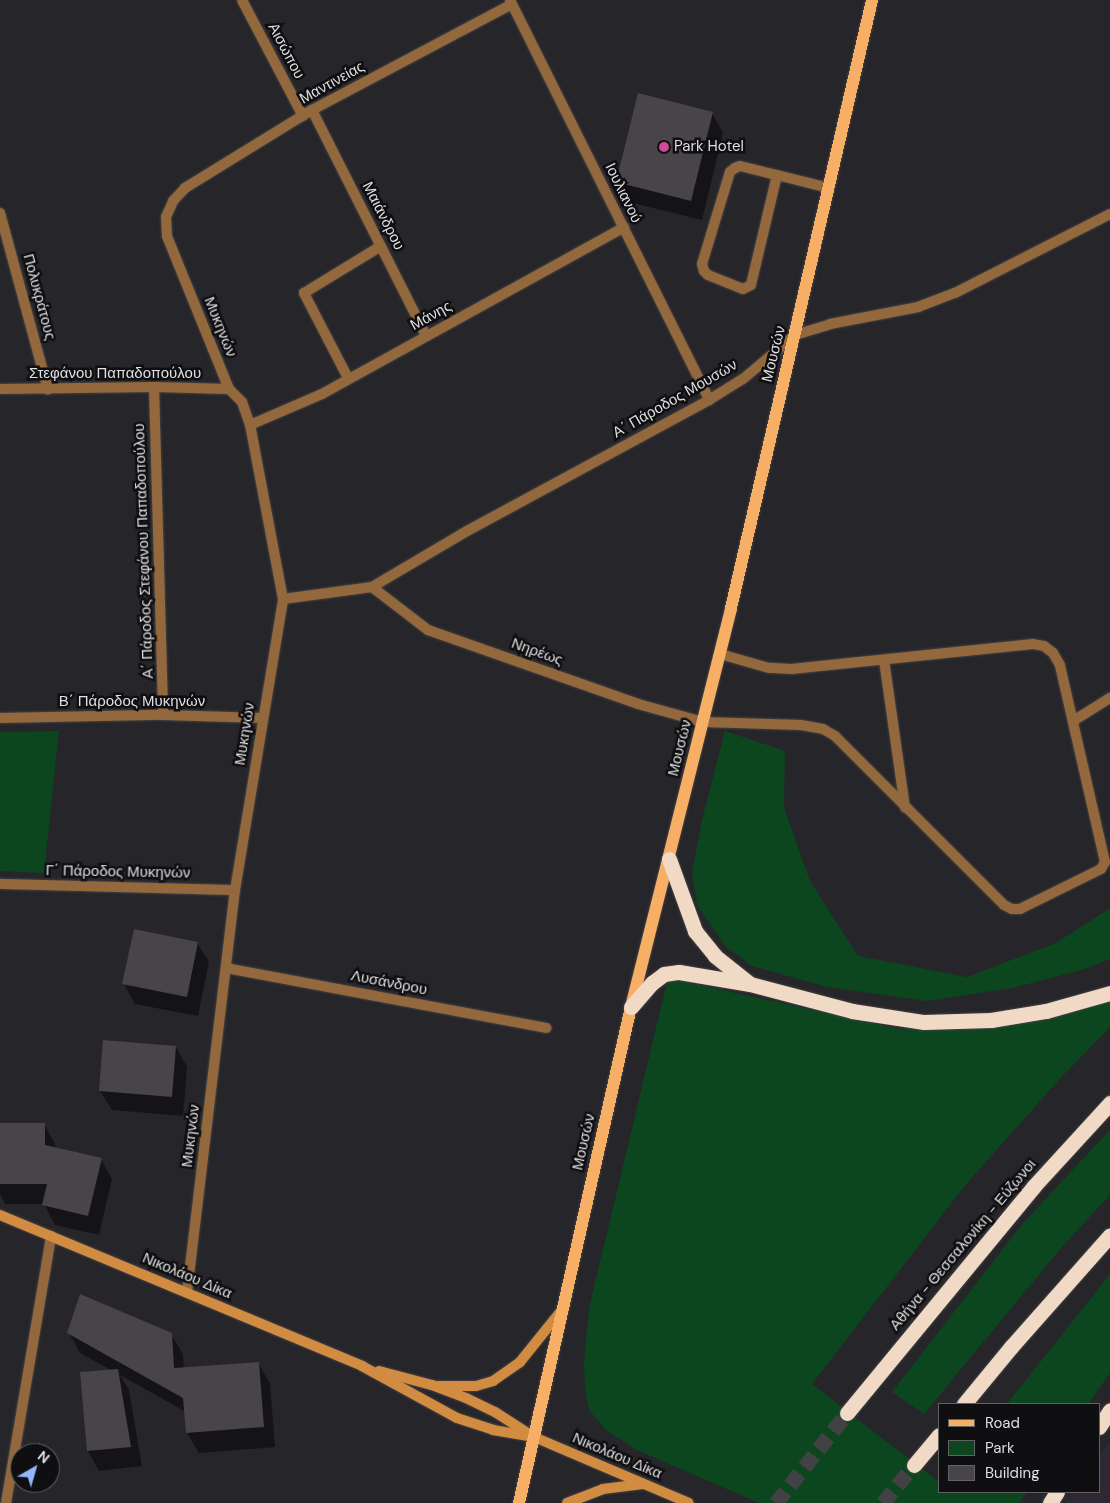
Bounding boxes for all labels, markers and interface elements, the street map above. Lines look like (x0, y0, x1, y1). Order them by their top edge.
street label: Αισώπου (264, 20, 308, 82)
street label: Μαντινείας (296, 58, 368, 108)
place label: Park Hotel (674, 138, 744, 156)
marker: Park Hotel (658, 141, 670, 153)
street label: Ιουλιανού (601, 160, 645, 226)
street label: Μαιάνδρου (358, 179, 408, 253)
street label: Πολυκράτους (19, 252, 59, 342)
street label: Μυκηνών (200, 294, 240, 360)
street label: Μάνης (407, 297, 455, 335)
street label: Μουσών (758, 324, 790, 384)
street label: Α΄ Πάροδος Μουσών (610, 356, 740, 442)
street label: Στεφάνου Παπαδοπούλου (29, 365, 201, 383)
street label: Α΄ Πάροδος Στεφάνου Παπαδοπούλου (131, 423, 157, 679)
street label: Νηρέως (509, 634, 565, 670)
street label: Β΄ Πάροδος Μυκηνών (59, 693, 205, 711)
street label: Μυκηνών (231, 701, 259, 767)
street label: Μουσών (664, 718, 696, 778)
street label: Γ΄ Πάροδος Μυκηνών (45, 862, 191, 882)
street label: Λυσάνδρου (349, 967, 429, 999)
street label: Μυκηνών (178, 1104, 204, 1168)
street label: Μουσών (569, 1112, 599, 1172)
street label: Αθήνα - Θεσσαλονίκη - Εύζωνοι (886, 1156, 1040, 1334)
street label: Νικολάου Δίκα (140, 1249, 234, 1303)
legend (938, 1403, 1100, 1493)
text: Road (985, 1413, 1020, 1433)
street label: Νικολάου Δίκα (570, 1429, 664, 1483)
text: Park (985, 1438, 1015, 1458)
north arrow (10, 1443, 60, 1493)
text: N (34, 1447, 53, 1467)
text: Building (985, 1463, 1040, 1483)

